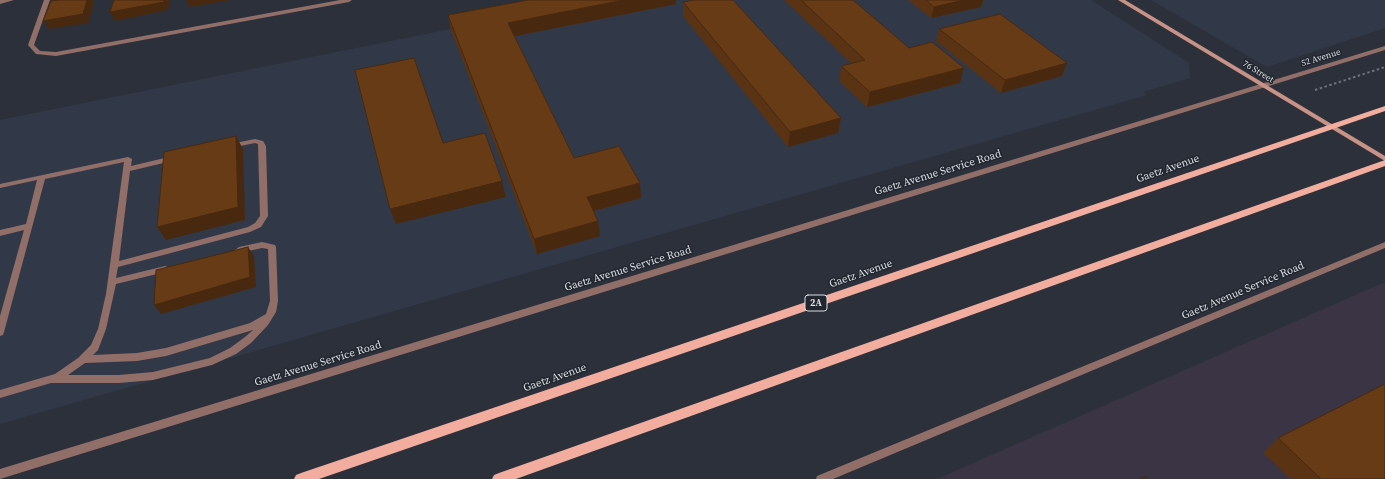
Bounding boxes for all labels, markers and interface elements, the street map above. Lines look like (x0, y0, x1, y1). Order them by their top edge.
street label: 52 Avenue (1300, 47, 1342, 69)
street label: 76 Street (1240, 59, 1276, 85)
street label: Gaetz Avenue Service Road (873, 147, 1003, 199)
street label: Gaetz Avenue (1135, 152, 1201, 186)
street label: Gaetz Avenue Service Road (563, 243, 693, 295)
street label: Gaetz Avenue (828, 257, 894, 291)
street label: Gaetz Avenue Service Road (1180, 259, 1306, 323)
road number: 2A (805, 295, 827, 311)
street label: Gaetz Avenue Service Road (253, 338, 383, 390)
street label: Gaetz Avenue (522, 361, 588, 395)

